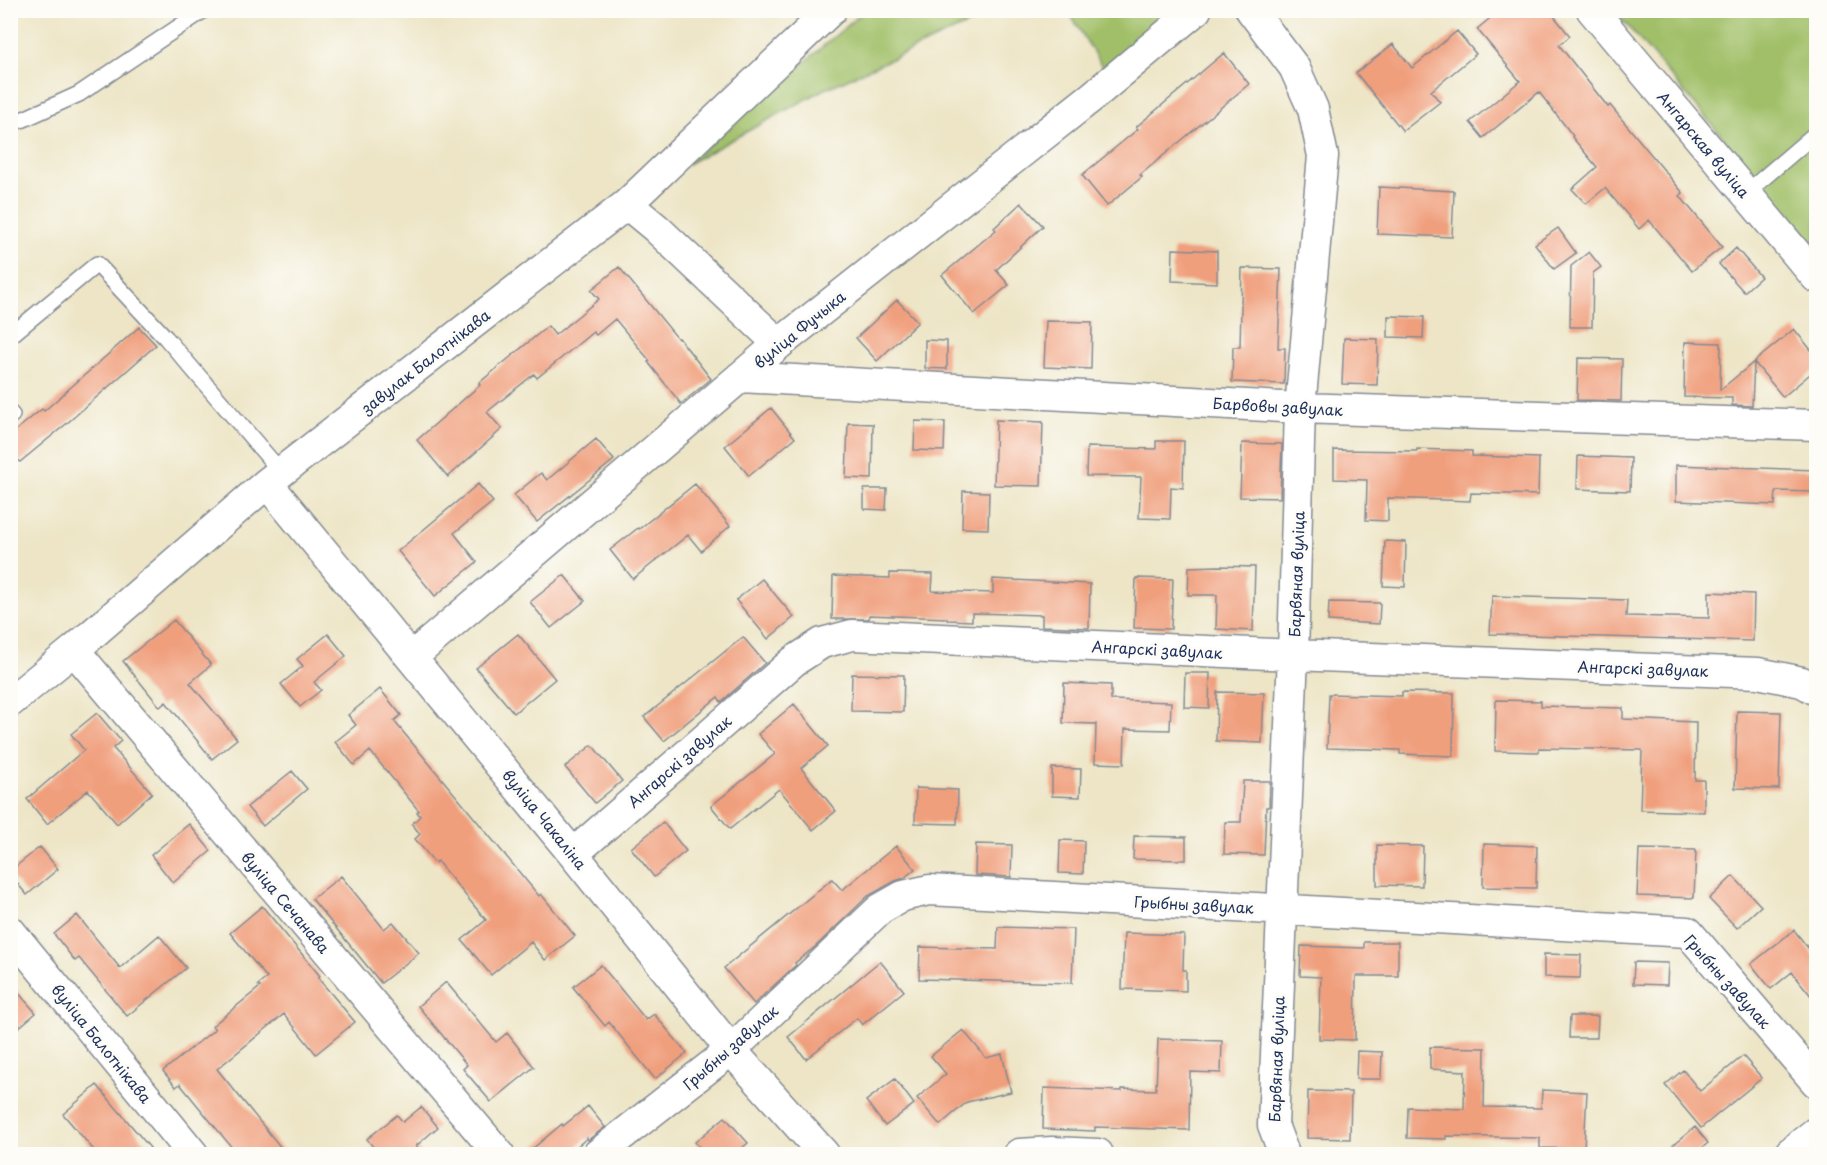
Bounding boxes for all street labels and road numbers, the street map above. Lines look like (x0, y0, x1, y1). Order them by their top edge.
street label: Ангарская вуліца (1652, 86, 1756, 203)
street label: вуліца Фучыка (748, 284, 850, 373)
street label: завулак Балотнікава (355, 303, 495, 419)
street label: Барвовы завулак (1212, 391, 1344, 421)
street label: Барвяная вуліца (1282, 510, 1310, 637)
street label: Ангарскі завулак (1091, 634, 1223, 664)
street label: Ангарскі завулак (1577, 654, 1709, 682)
street label: Ангарскі завулак (622, 709, 736, 813)
street label: вуліца Чакаліна (497, 764, 593, 875)
street label: вуліца Сечанава (236, 846, 336, 958)
street label: Грыбны завулак (1134, 889, 1255, 919)
street label: Грыбны завулак (1679, 929, 1777, 1033)
street label: вуліца Балотнікава (47, 978, 158, 1108)
street label: Барвяная вуліца (1262, 995, 1290, 1122)
street label: Грыбны завулак (677, 999, 783, 1095)

